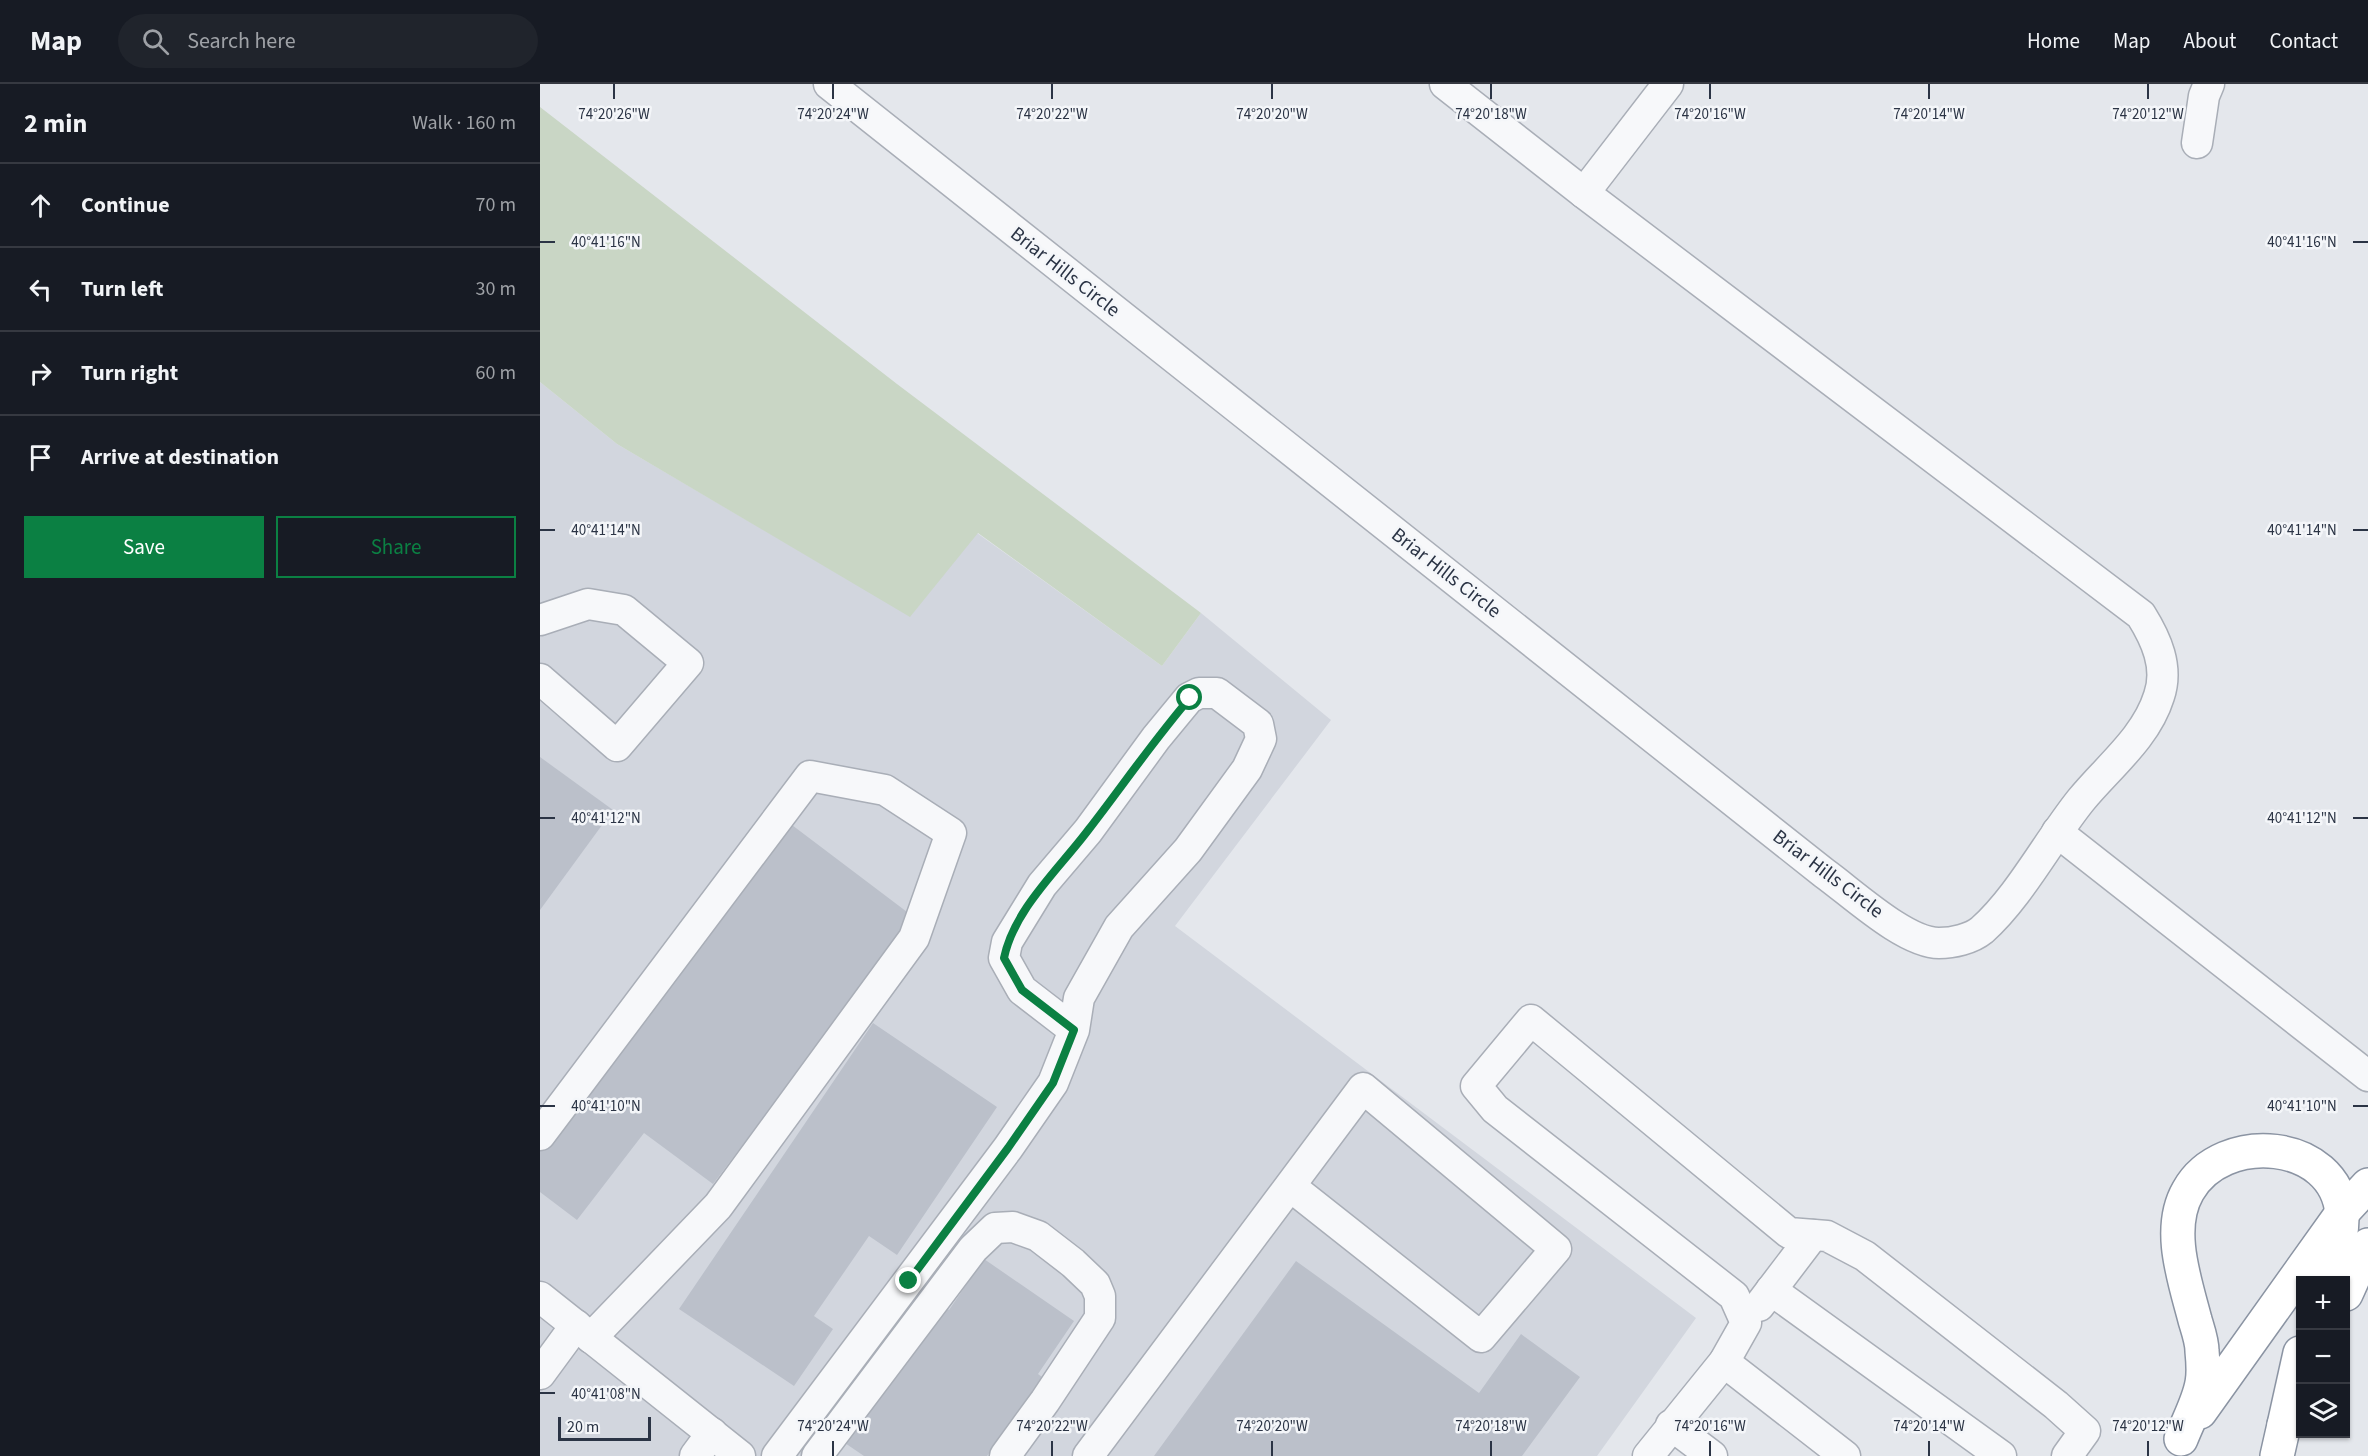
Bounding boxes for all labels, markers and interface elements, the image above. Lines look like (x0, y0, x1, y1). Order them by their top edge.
search box (118, 14, 538, 68)
text: Map (30, 21, 82, 61)
icon: search (139, 25, 172, 58)
text: Search here (187, 25, 296, 57)
text: Home (2027, 26, 2080, 56)
text: Map (2113, 26, 2151, 56)
text: About (2184, 26, 2236, 56)
text: Contact (2269, 26, 2338, 56)
text: 74°20'26"W (578, 104, 650, 125)
text: 74°20'24"W (797, 104, 869, 125)
text: 74°20'22"W (1016, 104, 1088, 125)
text: 74°20'20"W (1236, 104, 1308, 125)
text: 74°20'18"W (1455, 104, 1527, 125)
text: 74°20'16"W (1674, 104, 1746, 125)
text: 74°20'14"W (1893, 104, 1965, 125)
text: 74°20'12"W (2112, 104, 2184, 125)
text: 2 min (24, 105, 87, 142)
text: Walk · 160 m (412, 109, 516, 137)
icon: ahead (24, 189, 57, 222)
text: Continue (81, 189, 170, 221)
text: 70 m (476, 191, 516, 219)
street label: Briar Hills Circle (1004, 220, 1126, 324)
text: 40°41'16"N (571, 232, 641, 253)
text: 40°41'16"N (2267, 232, 2337, 253)
icon: left (24, 273, 57, 306)
text: Turn left (81, 273, 163, 305)
text: 30 m (476, 275, 516, 303)
icon: right (24, 357, 57, 390)
text: Turn right (81, 357, 178, 389)
text: 60 m (476, 359, 516, 387)
icon: arrive (24, 441, 57, 474)
text: Arrive at destination (81, 441, 279, 473)
button: Save (24, 516, 264, 578)
button: Share (276, 516, 516, 578)
text: 40°41'14"N (571, 520, 641, 541)
text: 40°41'14"N (2267, 520, 2337, 541)
street label: Briar Hills Circle (1385, 521, 1507, 625)
route start (1176, 684, 1202, 710)
text: 40°41'12"N (571, 808, 641, 829)
text: 40°41'12"N (2267, 808, 2337, 829)
street label: Briar Hills Circle (1767, 823, 1889, 925)
text: 40°41'10"N (571, 1096, 641, 1117)
text: 40°41'10"N (2267, 1096, 2337, 1117)
route end (895, 1267, 921, 1293)
map controls (2296, 1276, 2350, 1438)
button: + (2296, 1276, 2350, 1330)
button: − (2296, 1330, 2350, 1384)
text: 40°41'08"N (571, 1384, 641, 1405)
button: layers (2296, 1384, 2350, 1438)
scale bar (558, 1414, 651, 1442)
text: 20 m (567, 1416, 599, 1438)
text: 74°20'24"W (797, 1416, 869, 1437)
text: 74°20'22"W (1016, 1416, 1088, 1437)
text: 74°20'20"W (1236, 1416, 1308, 1437)
text: 74°20'18"W (1455, 1416, 1527, 1437)
text: 74°20'16"W (1674, 1416, 1746, 1437)
text: 74°20'14"W (1893, 1416, 1965, 1437)
text: 74°20'12"W (2112, 1416, 2184, 1437)

